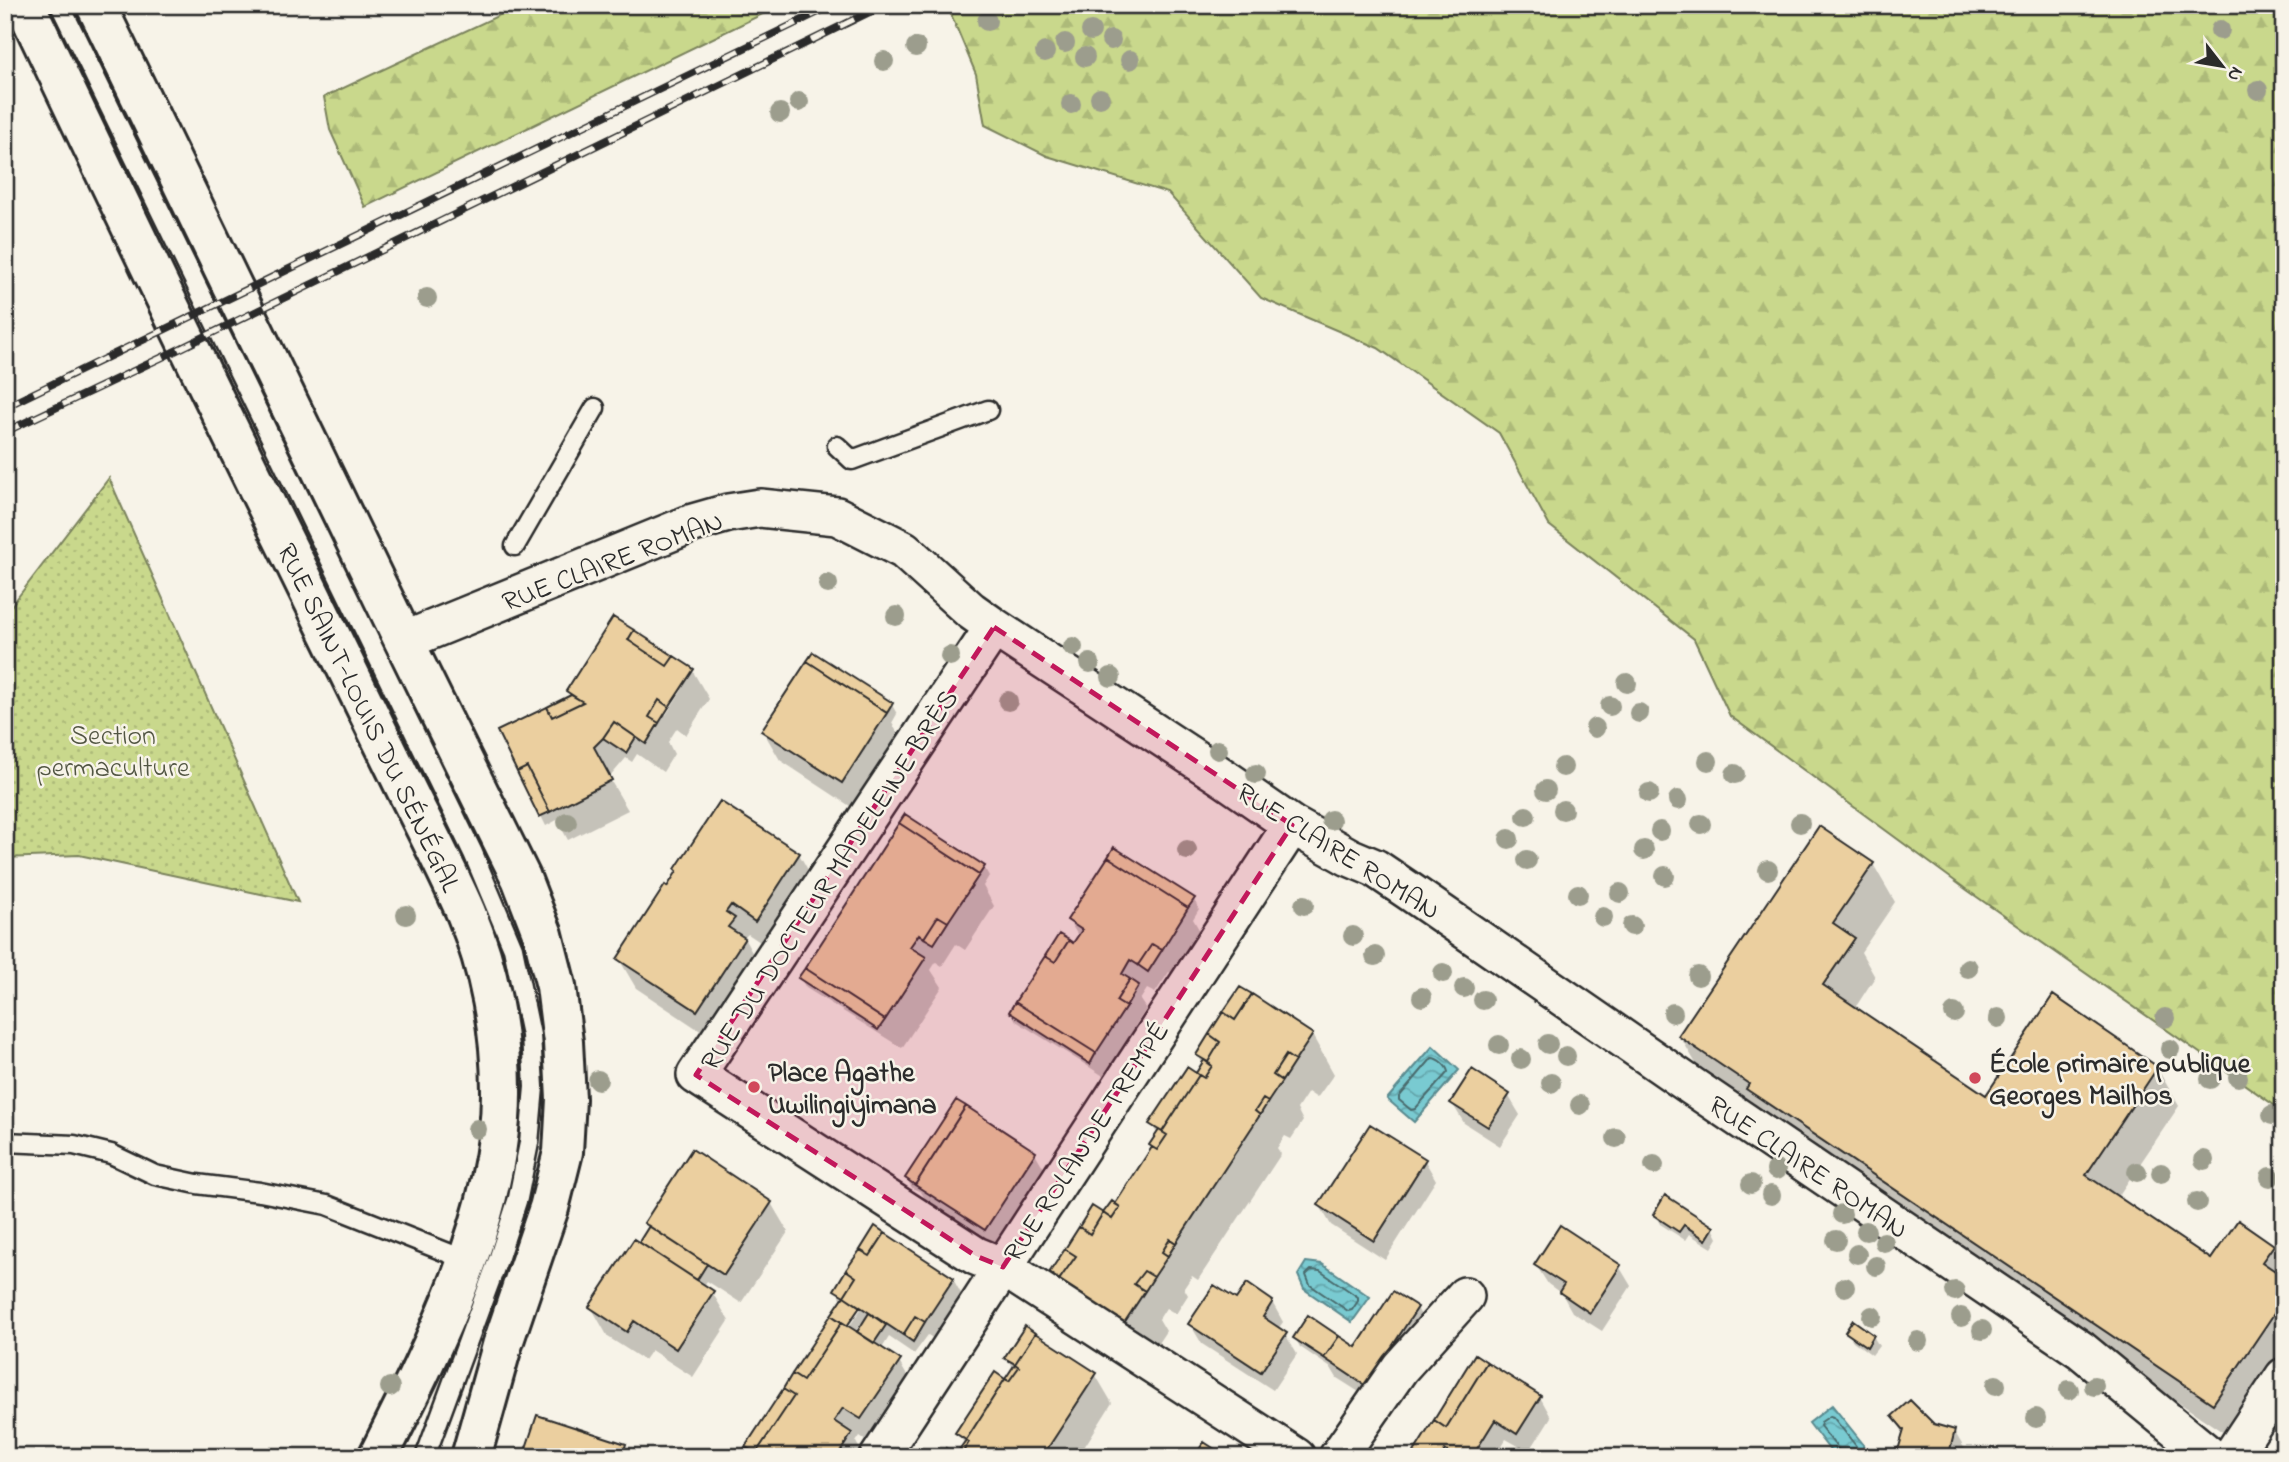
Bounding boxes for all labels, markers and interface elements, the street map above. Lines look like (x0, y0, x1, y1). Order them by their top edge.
north arrow (2188, 32, 2258, 102)
text: N (2219, 61, 2249, 86)
street label: RUE CLAIRE ROMAN (497, 502, 730, 624)
street label: RUE SAINT-LOUIS DU SÉNÉGAL (264, 537, 470, 900)
street label: RUE DU DOCTEUR MADELEINE BRÈS (692, 682, 970, 1080)
park label: Section permaculture (37, 717, 190, 790)
street label: RUE CLAIRE ROMAN (1227, 774, 1447, 932)
street label: RUE ROLANDE TREMPÉ (995, 1015, 1181, 1271)
place label: École primaire publique Georges Mailhos (1989, 1045, 2252, 1119)
place label: Place Agathe Uwilingiyimana (768, 1054, 937, 1128)
marker: École primaire publique Georges Mailhos (1967, 1070, 1983, 1086)
marker: Place Agathe Uwilingiyimana (746, 1079, 762, 1095)
street label: RUE CLAIRE ROMAN (1699, 1087, 1915, 1251)

